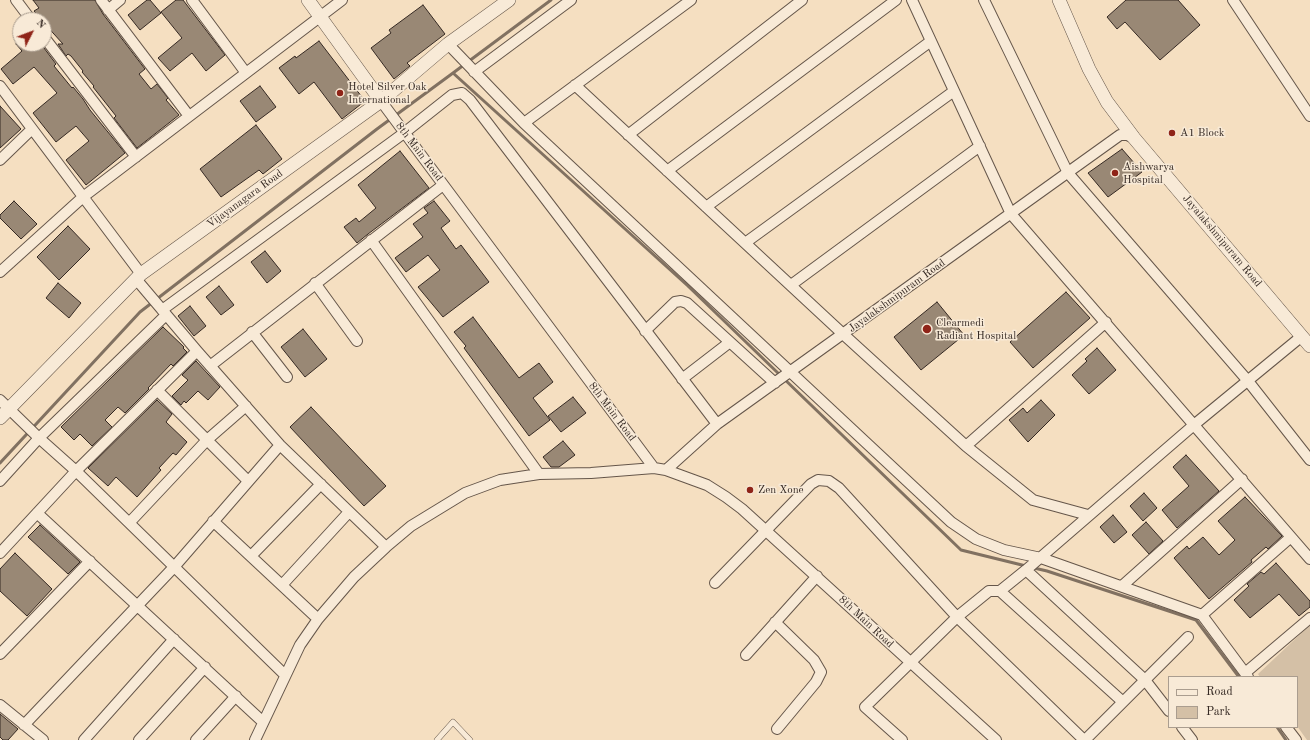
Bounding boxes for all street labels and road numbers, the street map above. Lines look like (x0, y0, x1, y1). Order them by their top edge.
street label: 8th Main Road (393, 120, 445, 184)
street label: Vijayanagara Road (204, 167, 286, 231)
street label: Jayalakshmipuram Road (1179, 192, 1265, 290)
street label: Jayalakshmipuram Road (846, 256, 948, 336)
street label: 8th Main Road (586, 380, 638, 444)
street label: 8th Main Road (836, 593, 896, 651)

